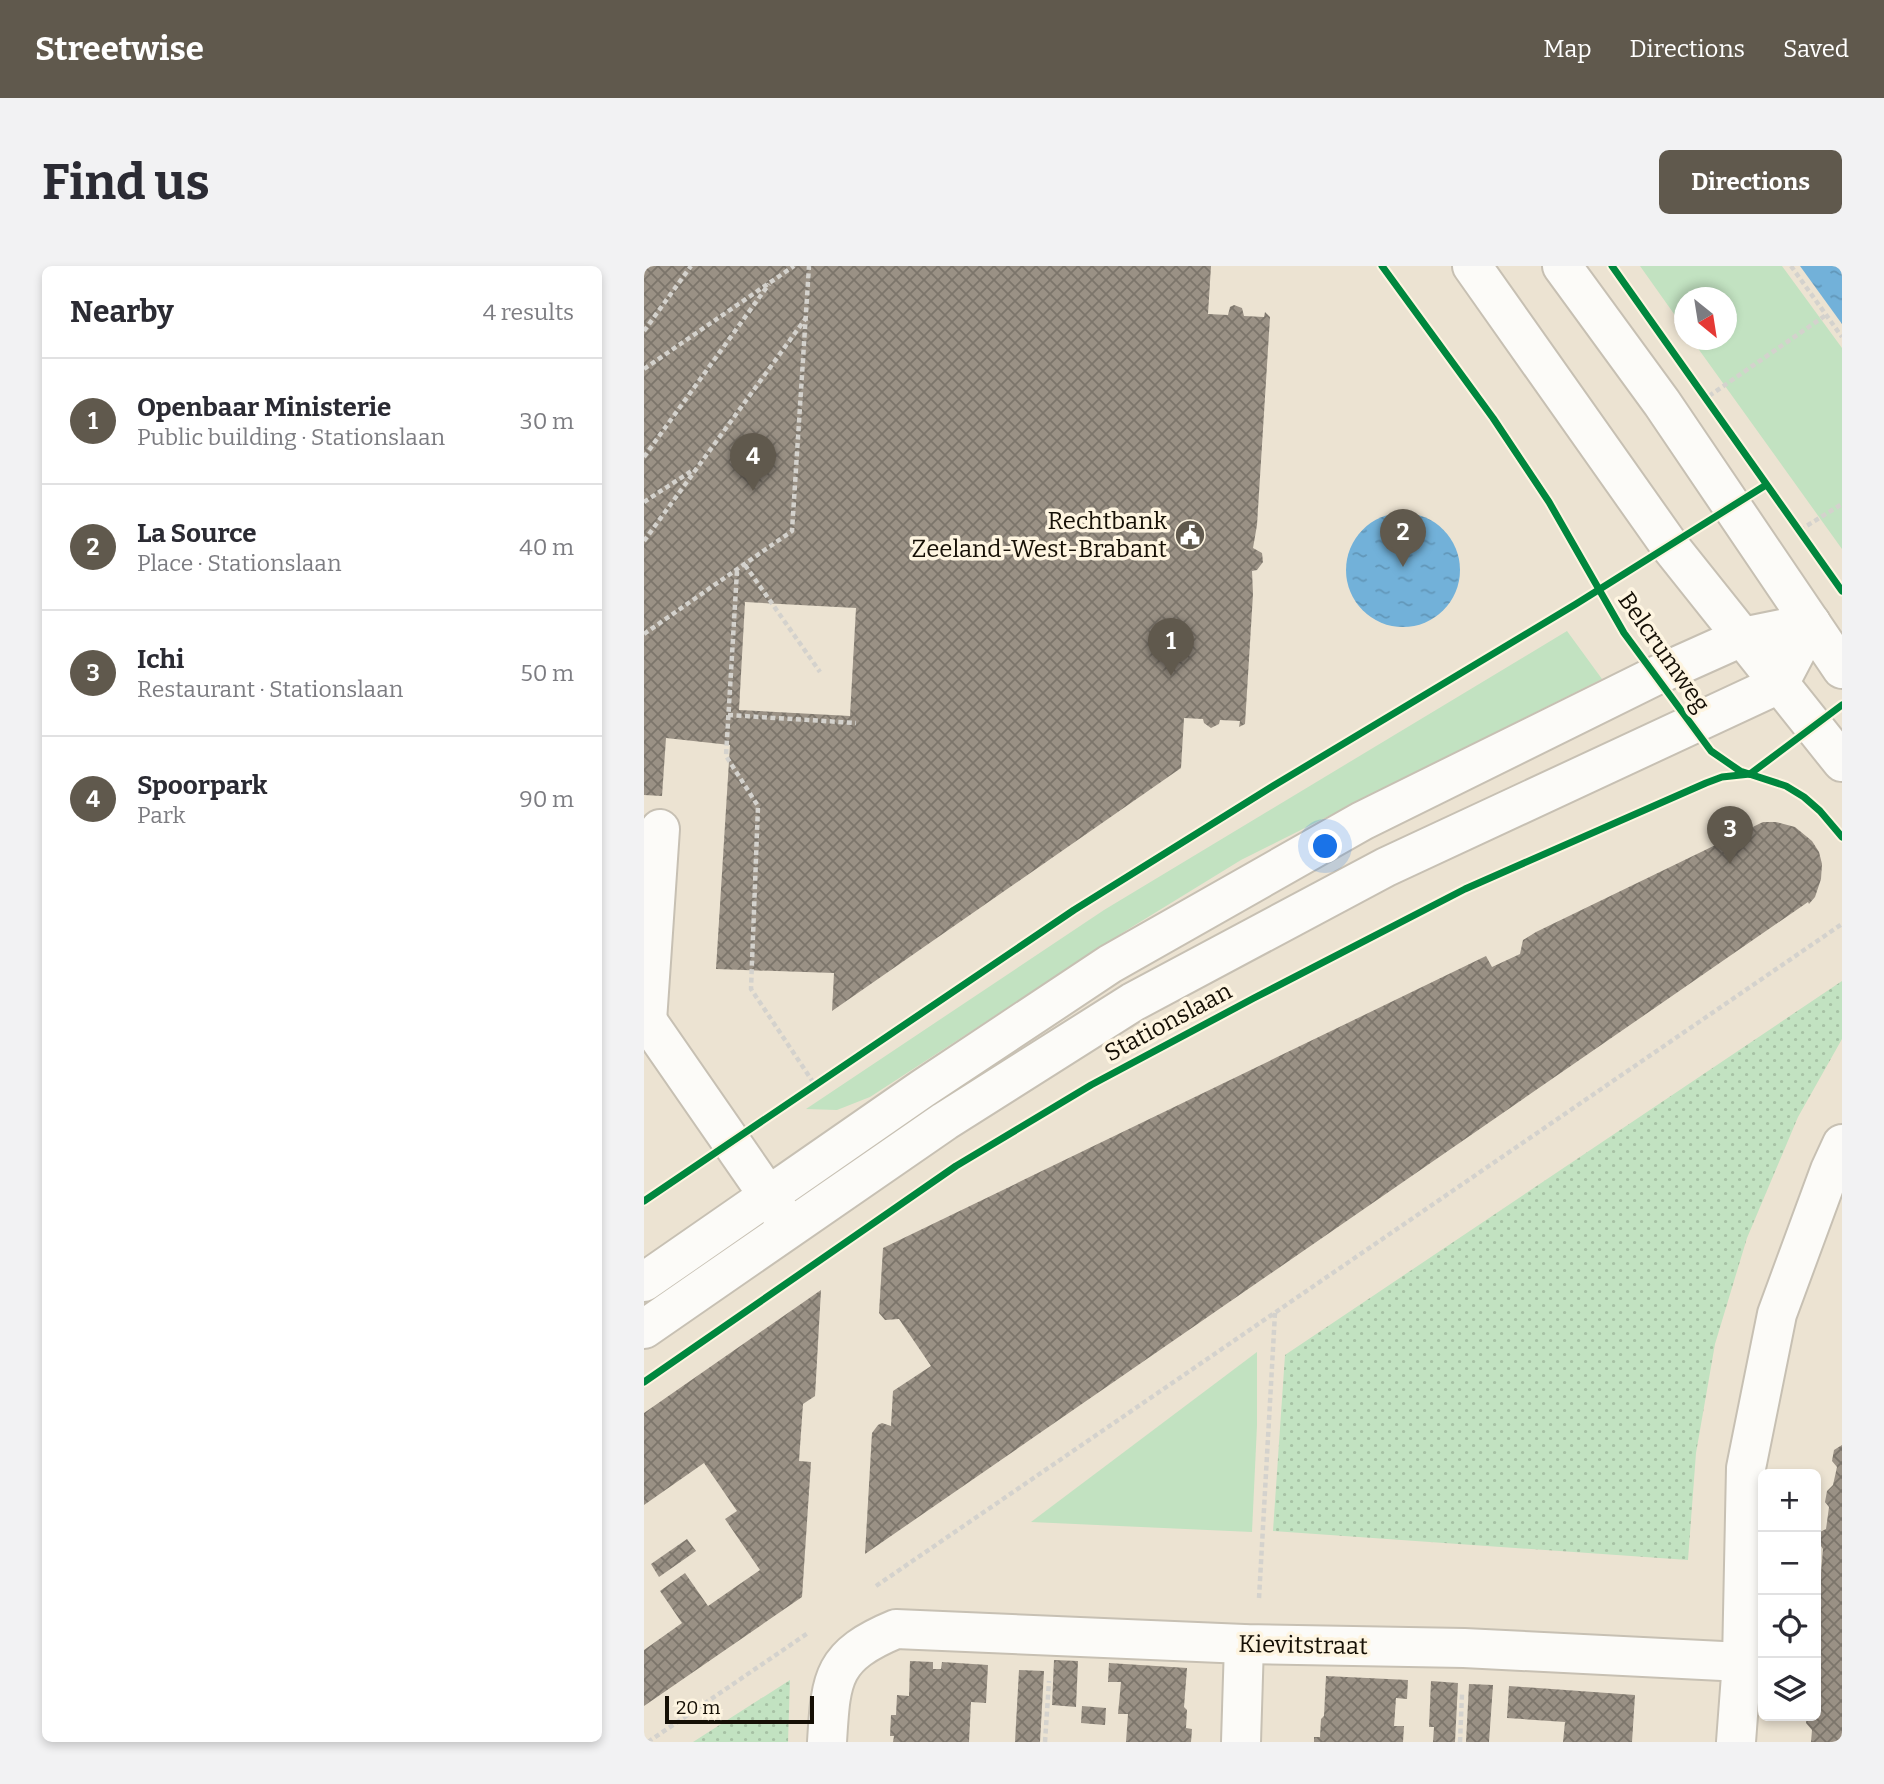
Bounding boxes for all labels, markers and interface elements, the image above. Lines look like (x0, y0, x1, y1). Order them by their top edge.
text: Streetwise (35, 29, 204, 69)
text: Map (1543, 35, 1592, 63)
text: Directions (1630, 35, 1745, 63)
text: Saved (1783, 35, 1849, 63)
button: Directions (1659, 150, 1842, 214)
text: Find us (42, 153, 210, 212)
north arrow (1674, 287, 1737, 350)
text: Nearby (70, 294, 174, 330)
text: 4 results (483, 298, 574, 326)
text: Openbaar Ministerie (137, 392, 391, 423)
text: 1 (88, 407, 98, 435)
text: 30 m (520, 407, 574, 435)
text: Public building · Stationslaan (137, 423, 445, 451)
pin: 4 (730, 433, 776, 491)
place label: Rechtbank Zeeland-West-Brabant (912, 507, 1167, 563)
pin: 2 (1380, 509, 1426, 567)
text: La Source (137, 518, 257, 549)
public building icon: Rechtbank Zeeland-West-Brabant (1173, 518, 1207, 552)
text: 2 (87, 533, 99, 561)
text: 40 m (519, 533, 574, 561)
text: Place · Stationslaan (137, 549, 341, 577)
street label: Belcrumweg (1612, 587, 1716, 717)
pin: 1 (1148, 618, 1194, 676)
text: Ichi (137, 644, 184, 675)
text: 3 (86, 659, 100, 687)
text: 50 m (520, 659, 574, 687)
text: Restaurant · Stationslaan (137, 675, 403, 703)
text: Spoorpark (137, 770, 268, 801)
text: 4 (86, 785, 100, 813)
text: 90 m (519, 785, 574, 813)
text: Park (137, 801, 186, 829)
pin: 3 (1707, 806, 1753, 864)
your location (1308, 829, 1342, 863)
street label: Stationslaan (1100, 977, 1236, 1067)
map controls (1758, 1469, 1821, 1721)
button: + (1758, 1469, 1821, 1532)
button: − (1758, 1532, 1821, 1595)
button: locate (1758, 1595, 1821, 1658)
street label: Kievitstraat (1238, 1630, 1368, 1660)
button: layers (1758, 1658, 1821, 1721)
scale bar (665, 1693, 814, 1725)
text: 20 m (676, 1696, 720, 1719)

